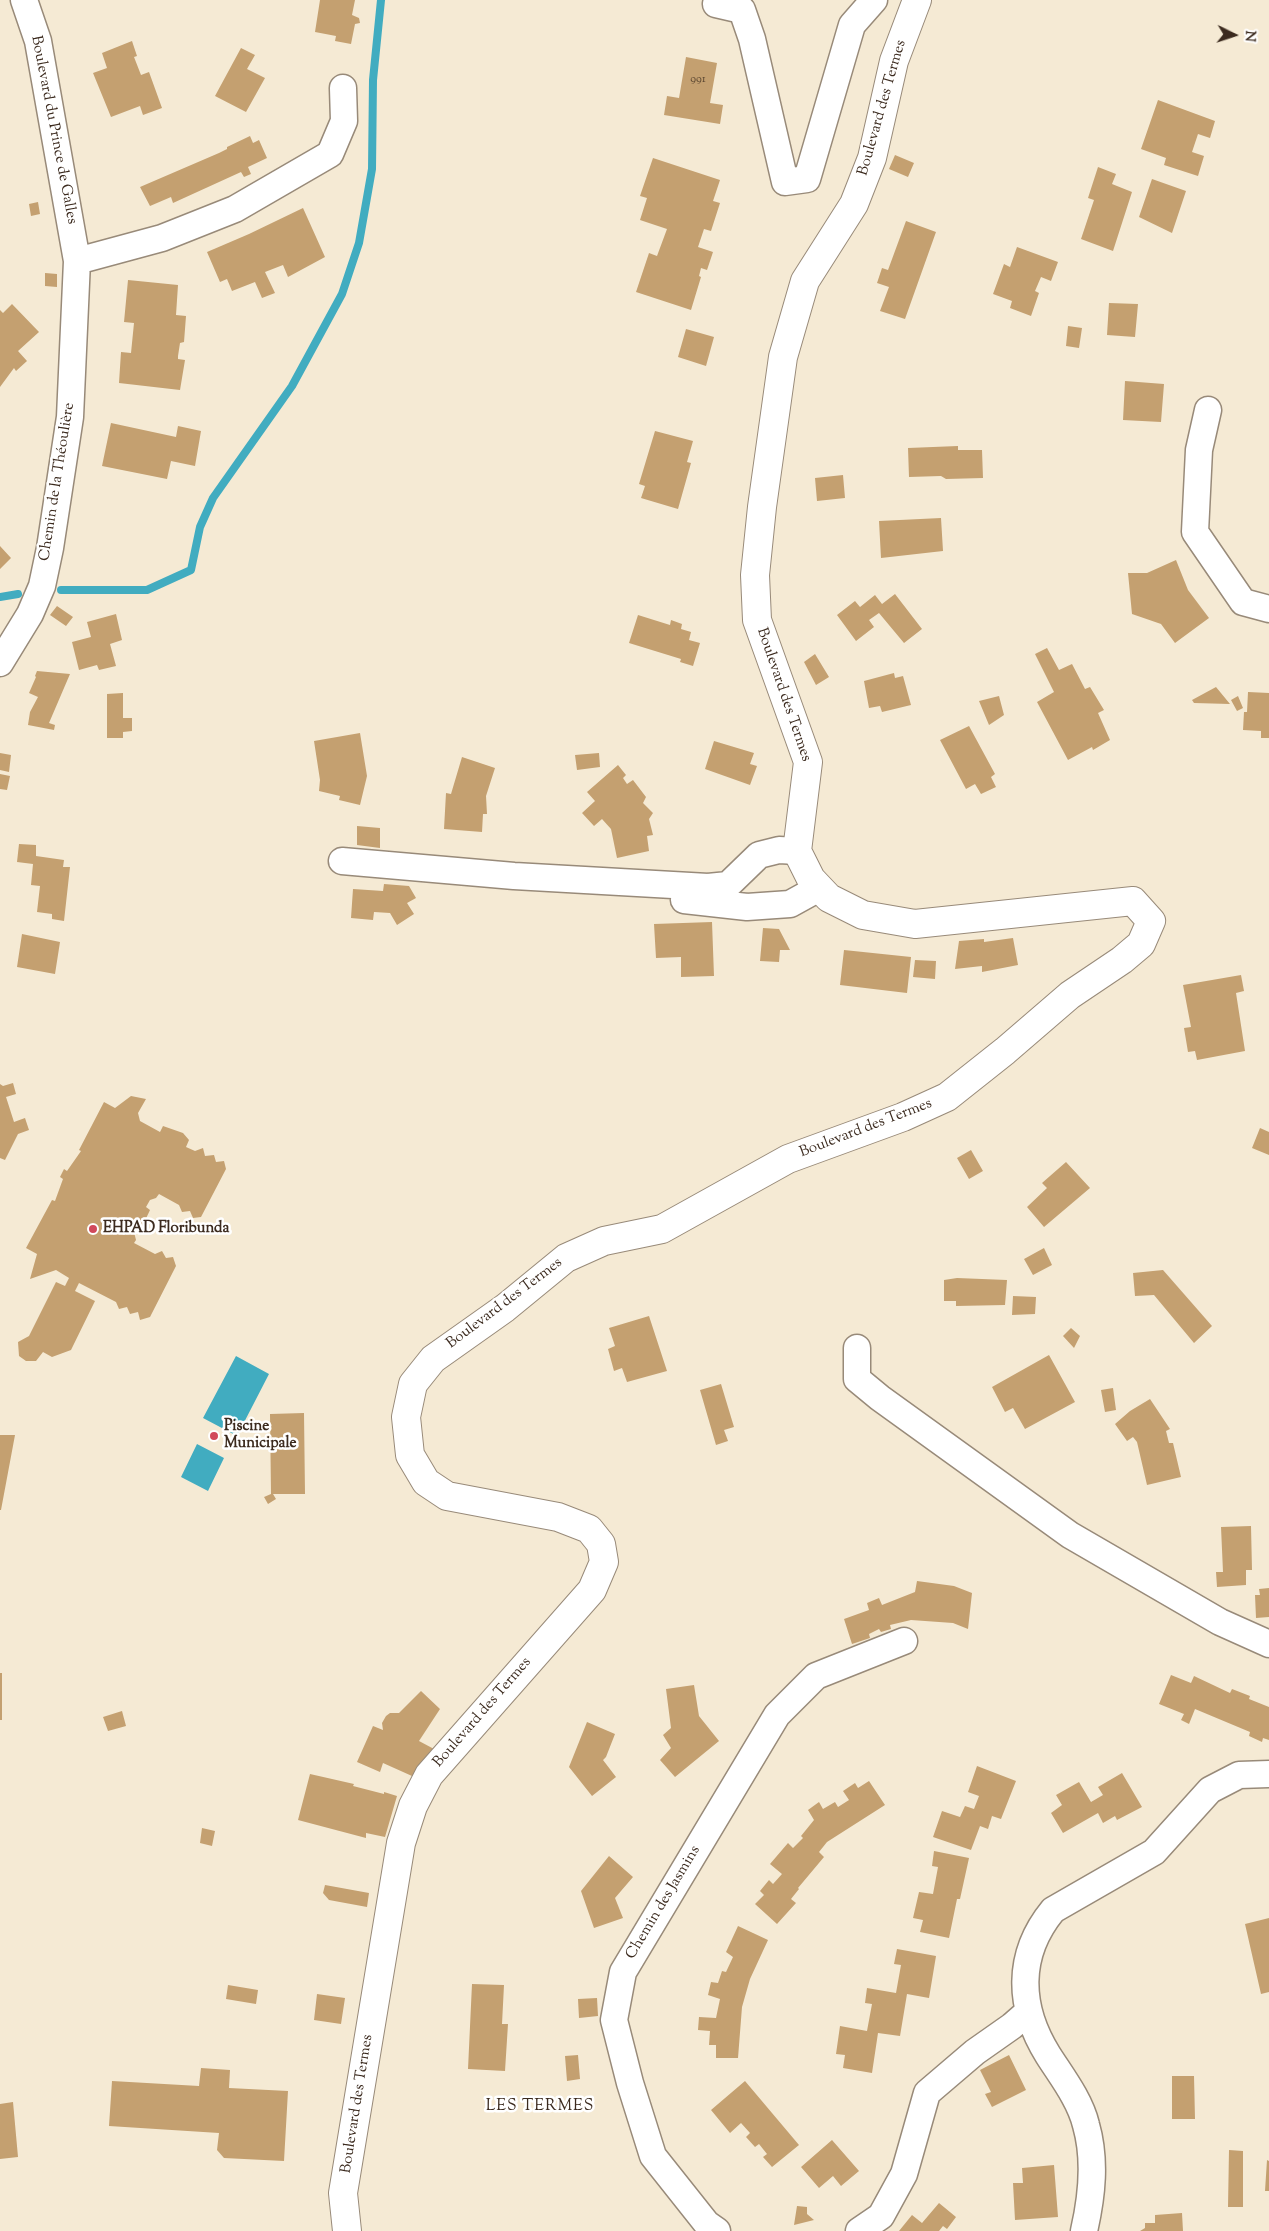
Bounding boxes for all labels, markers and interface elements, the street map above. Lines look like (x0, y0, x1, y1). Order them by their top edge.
north arrow (1209, 10, 1259, 60)
text: N (1239, 30, 1259, 42)
street label: Boulevard du Prince de Galles (26, 34, 80, 226)
street label: Boulevard des Termes (855, 38, 911, 178)
house number: 991 (690, 73, 706, 87)
street label: Chemin de la Théoulière (37, 401, 79, 563)
street label: Boulevard des Termes (752, 626, 814, 764)
street label: Boulevard des Termes (797, 1095, 935, 1163)
place label: EHPAD Floribunda (103, 1220, 229, 1238)
marker: EHPAD Floribunda (87, 1223, 99, 1235)
street label: Boulevard des Termes (444, 1255, 566, 1353)
place label: Piscine Municipale (224, 1418, 296, 1453)
marker: Piscine Municipale (208, 1430, 220, 1442)
street label: Boulevard des Termes (430, 1654, 536, 1772)
street label: Chemin des Jasmins (623, 1843, 705, 1963)
street label: Boulevard des Termes (338, 2033, 378, 2175)
district label: LES TERMES (484, 2097, 596, 2117)

